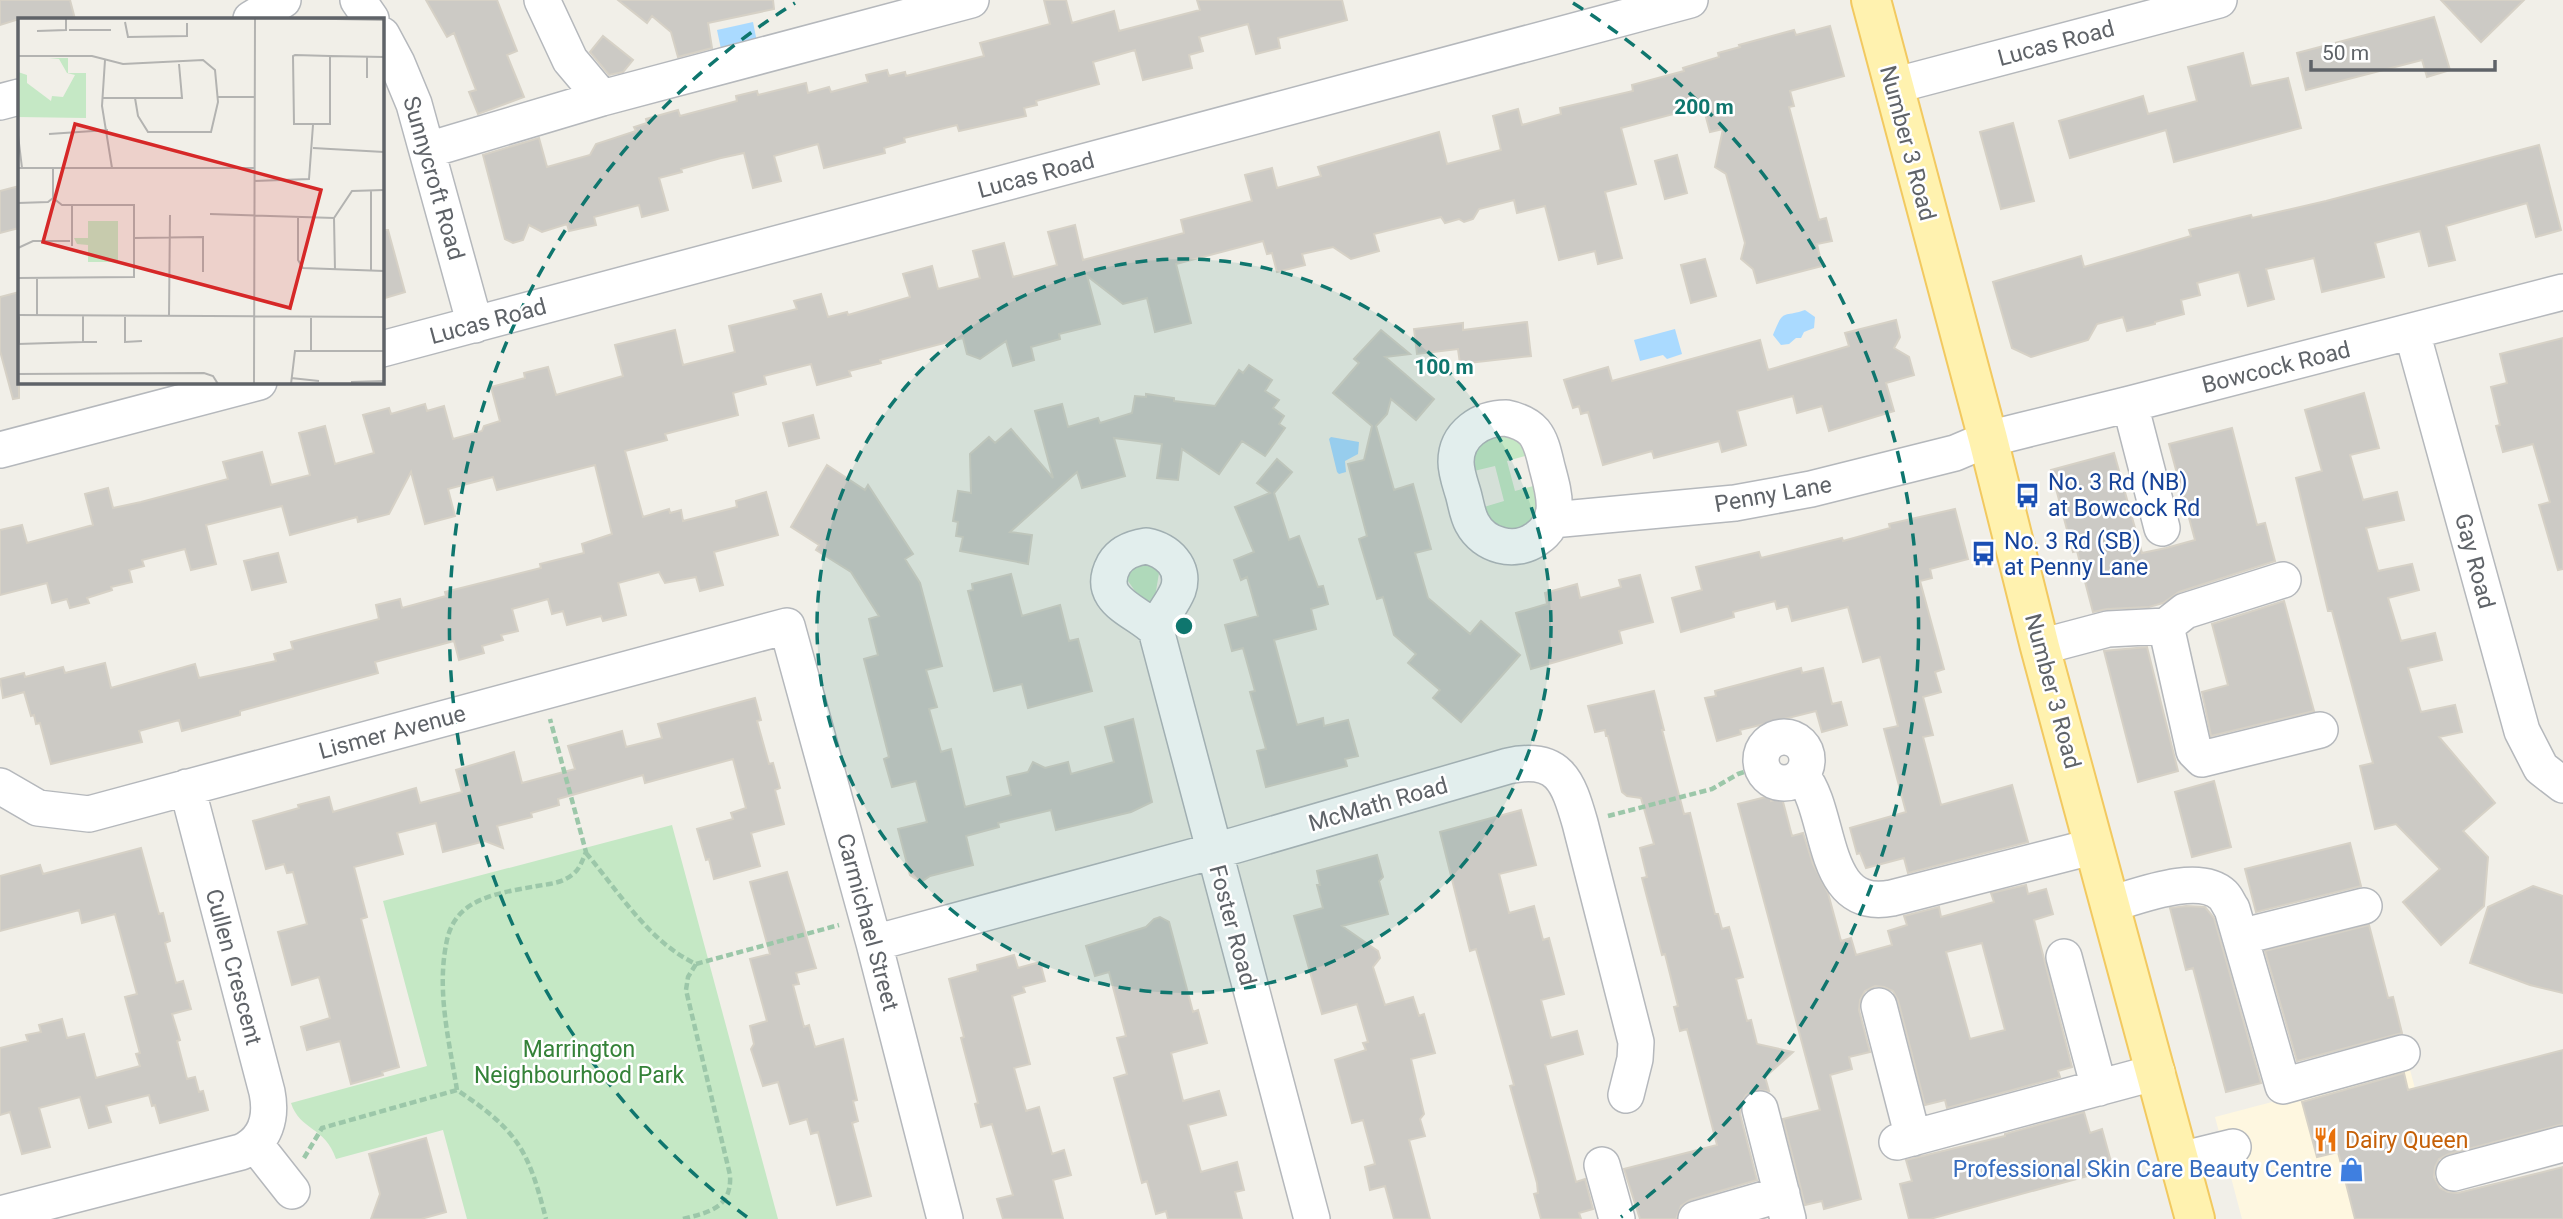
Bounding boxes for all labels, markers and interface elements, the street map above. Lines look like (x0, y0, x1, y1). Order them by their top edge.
street label: Lucas Road (1995, 15, 2117, 72)
inset map (18, 18, 383, 383)
scale bar (2311, 28, 2495, 72)
text: 50 m (2322, 41, 2369, 65)
street label: Number 3 Road (1874, 63, 1941, 224)
street label: Sunnycroft Road (397, 93, 470, 263)
text: 200 m (1674, 95, 1734, 119)
street label: Lucas Road (975, 147, 1097, 204)
street label: Lucas Road (427, 293, 549, 350)
street label: Bowcock Road (2199, 336, 2353, 399)
text: 100 m (1414, 355, 1474, 379)
place label: No. 3 Rd (NB) at Bowcock Rd (2048, 469, 2200, 522)
street label: Penny Lane (1712, 471, 1834, 518)
bus stop icon: No. 3 Rd (NB) at Bowcock Rd (2014, 481, 2042, 509)
street label: Gay Road (2449, 511, 2500, 612)
place label: No. 3 Rd (SB) at Penny Lane (2004, 528, 2148, 581)
bus stop icon: No. 3 Rd (SB) at Penny Lane (1970, 540, 1998, 568)
street label: Number 3 Road (2019, 611, 2086, 772)
centre of rings (1172, 614, 1196, 638)
street label: Lismer Avenue (316, 700, 469, 765)
street label: McMath Road (1305, 772, 1451, 837)
street label: Carmichael Street (831, 831, 904, 1014)
street label: Foster Road (1203, 862, 1262, 988)
street label: Cullen Crescent (200, 886, 267, 1048)
park label: Marrington Neighbourhood Park (474, 1036, 684, 1089)
restaurant icon: Dairy Queen (2311, 1126, 2339, 1154)
place label: Dairy Queen (2345, 1127, 2468, 1154)
shop icon: Professional Skin Care Beauty Centre (2338, 1155, 2366, 1183)
place label: Professional Skin Care Beauty Centre (1953, 1156, 2332, 1183)

